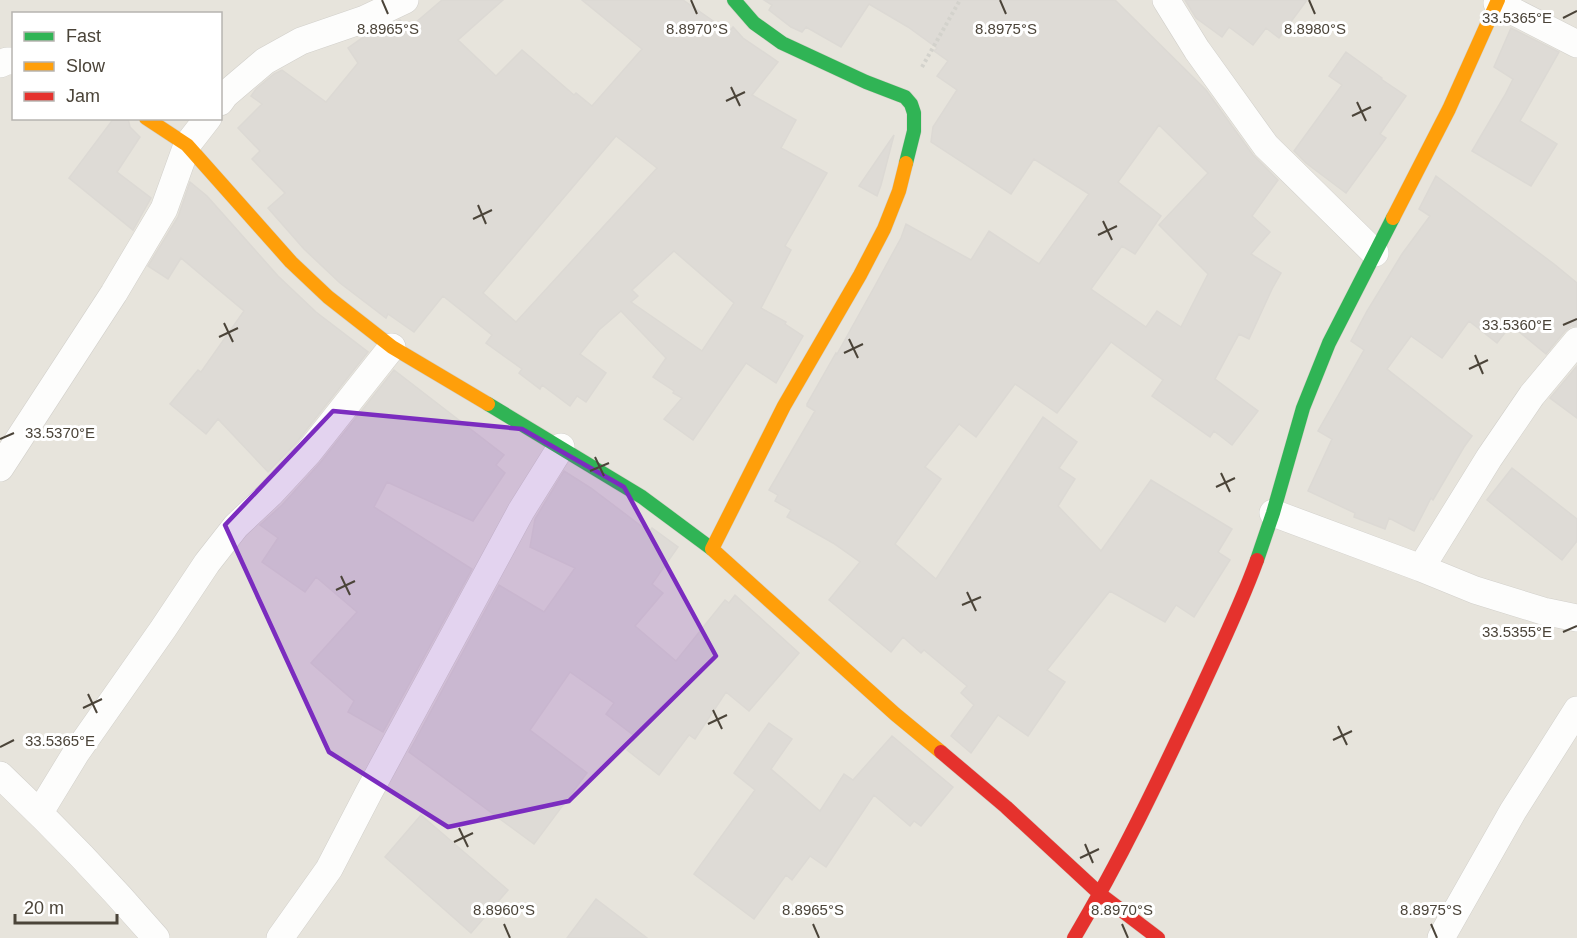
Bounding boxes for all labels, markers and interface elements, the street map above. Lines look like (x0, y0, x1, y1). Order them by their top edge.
text: 33.5365°E (1482, 9, 1552, 26)
legend (12, 12, 222, 120)
text: 8.8965°S (357, 20, 419, 37)
text: 8.8970°S (666, 20, 728, 37)
text: 8.8975°S (975, 20, 1037, 37)
text: 8.8980°S (1284, 20, 1346, 37)
text: Fast (66, 26, 101, 46)
text: Slow (66, 56, 106, 76)
text: Jam (66, 86, 100, 106)
text: 33.5360°E (1482, 316, 1552, 333)
text: 33.5370°E (25, 424, 95, 441)
text: 33.5355°E (1482, 623, 1552, 640)
text: 33.5365°E (25, 732, 95, 749)
scale bar (15, 887, 117, 925)
text: 20 m (24, 898, 64, 918)
text: 8.8960°S (473, 901, 535, 918)
text: 8.8965°S (782, 901, 844, 918)
text: 8.8970°S (1091, 901, 1153, 918)
text: 8.8975°S (1400, 901, 1462, 918)

